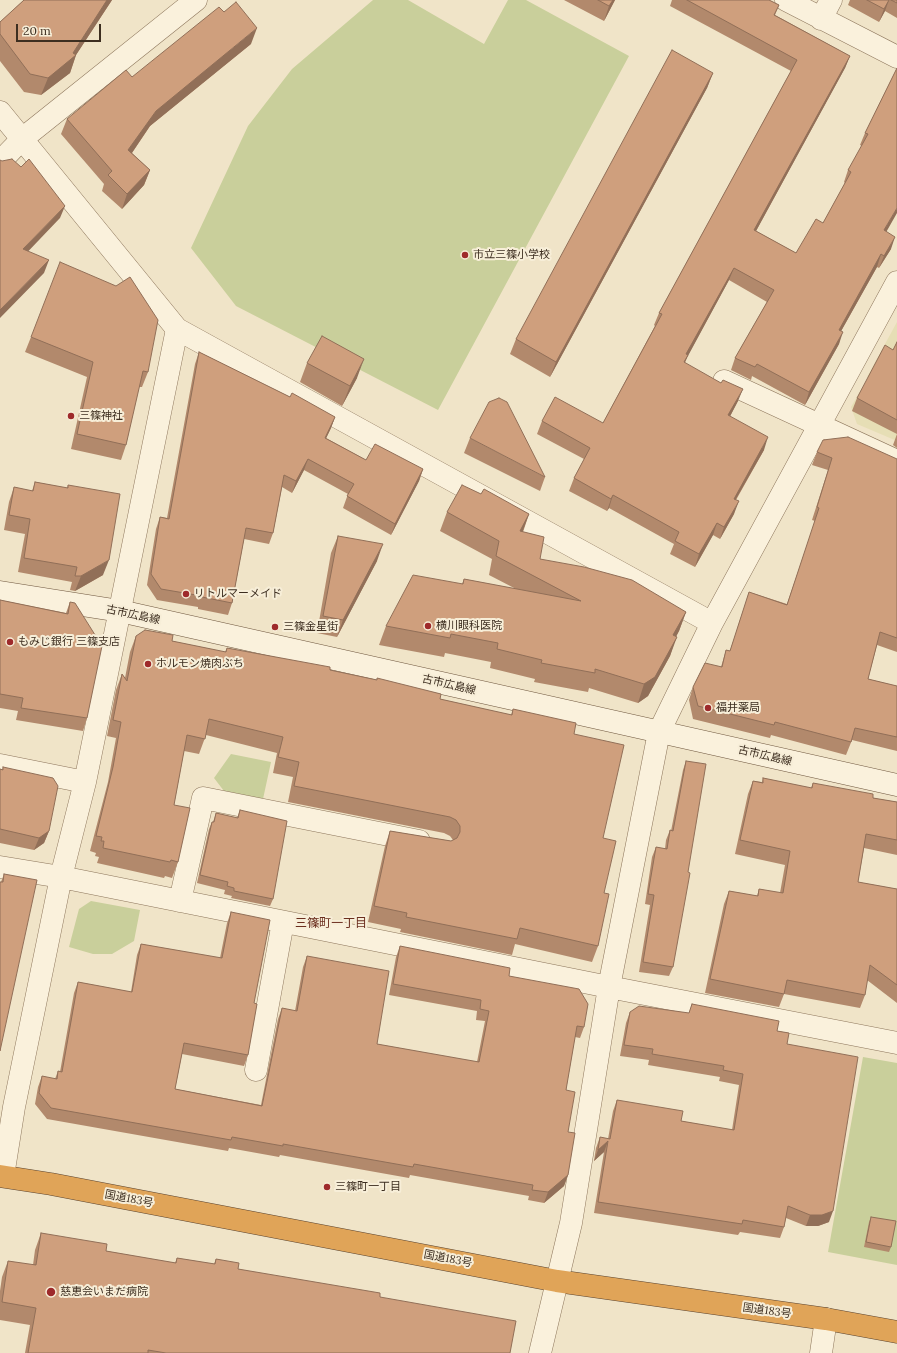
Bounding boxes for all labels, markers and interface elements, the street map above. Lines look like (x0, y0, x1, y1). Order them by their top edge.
scale bar (18, 16, 103, 42)
text: 20 m (23, 23, 51, 38)
place label: 市立三篠小学校 (473, 248, 550, 262)
marker: 市立三篠小学校 (460, 250, 470, 260)
place label: 三篠神社 (79, 409, 123, 423)
marker: 三篠神社 (66, 411, 76, 421)
place label: リトルマーメイド (194, 587, 282, 601)
marker: リトルマーメイド (181, 589, 191, 599)
street label: 古市広島線 (105, 603, 161, 627)
place label: 横川眼科医院 (436, 619, 502, 633)
place label: 三篠金星街 (283, 620, 338, 634)
marker: 横川眼科医院 (423, 621, 433, 631)
marker: 三篠金星街 (270, 622, 280, 632)
place label: もみじ銀行 三篠支店 (18, 635, 120, 649)
marker: もみじ銀行 三篠支店 (5, 637, 15, 647)
place label: ホルモン焼肉ぶち (156, 657, 244, 671)
marker: ホルモン焼肉ぶち (143, 659, 153, 669)
street label: 古市広島線 (421, 672, 477, 698)
place label: 福井薬局 (716, 701, 760, 715)
marker: 福井薬局 (703, 703, 713, 713)
street label: 古市広島線 (737, 743, 793, 769)
district label: 三篠町一丁目 (295, 917, 367, 931)
place label: 三篠町一丁目 (335, 1180, 401, 1194)
marker: 三篠町一丁目 (322, 1182, 332, 1192)
street label: 国道183号 (104, 1188, 154, 1210)
street label: 国道183号 (423, 1248, 473, 1270)
place label: 慈恵会いまだ病院 (60, 1285, 148, 1299)
marker: 慈恵会いまだ病院 (45, 1286, 57, 1298)
street label: 国道183号 (742, 1301, 792, 1321)

